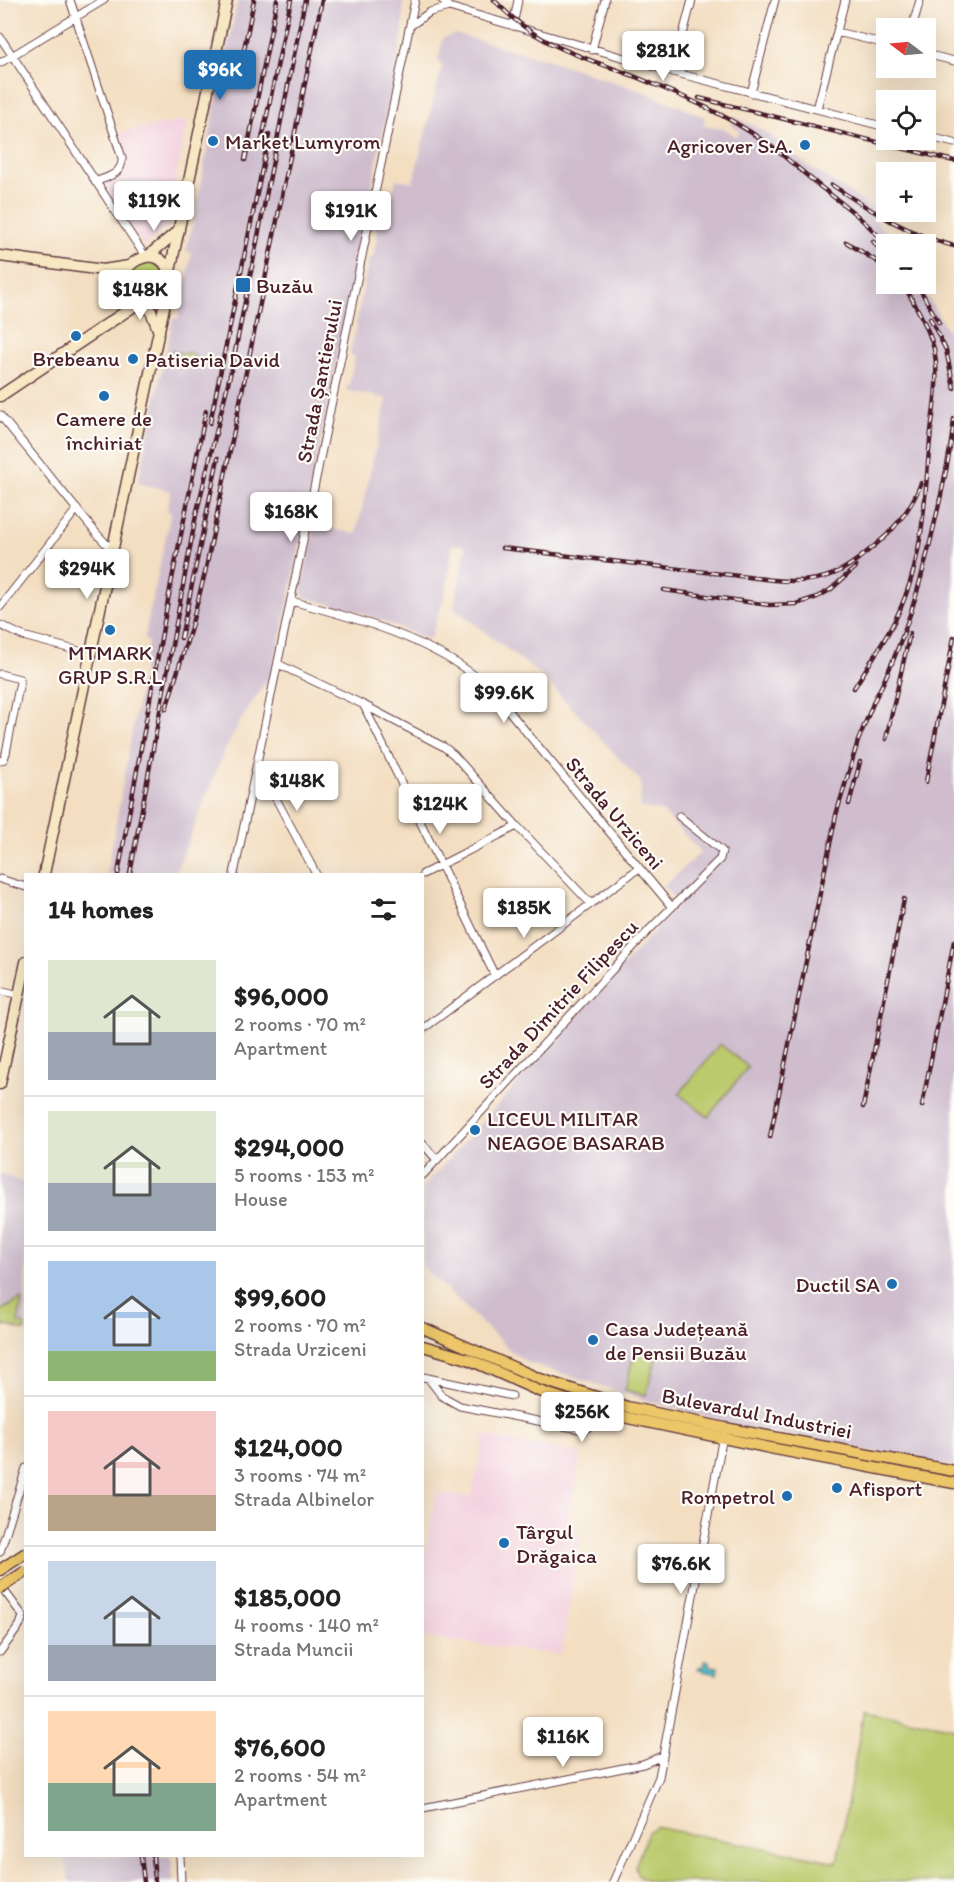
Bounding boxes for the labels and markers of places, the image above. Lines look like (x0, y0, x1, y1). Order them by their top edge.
pin: $281K (621, 31, 705, 82)
pin: $96K (184, 50, 256, 101)
place label: Market Lumyrom (225, 129, 381, 154)
place label: Agricover S.A. (667, 133, 793, 158)
marker: Market Lumyrom (206, 134, 220, 148)
marker: Agricover S.A. (798, 138, 812, 152)
pin: $119K (112, 181, 196, 232)
pin: $191K (309, 191, 393, 242)
pin: $148K (98, 270, 182, 321)
place label: Buzău (256, 273, 313, 298)
marker: Buzău (234, 276, 252, 294)
marker: Brebeanu (69, 329, 83, 343)
place label: Brebeanu (32, 346, 120, 371)
place label: Patiseria David (145, 347, 280, 372)
marker: Patiseria David (126, 352, 140, 366)
marker: Camere de închiriat (97, 389, 111, 403)
place label: Camere de închiriat (56, 406, 152, 455)
pin: $168K (249, 492, 333, 543)
pin: $294K (45, 549, 129, 600)
marker: MTMARK GRUP S.R.L (103, 623, 117, 637)
place label: MTMARK GRUP S.R.L (58, 640, 162, 689)
pin: $99.6K (455, 673, 553, 724)
pin: $148K (255, 761, 339, 812)
pin: $124K (398, 784, 482, 835)
pin: $185K (482, 888, 566, 939)
place label: LICEUL MILITAR NEAGOE BASARAB (487, 1106, 665, 1155)
marker: LICEUL MILITAR NEAGOE BASARAB (468, 1123, 482, 1137)
place label: Ductil SA (795, 1272, 881, 1297)
marker: Ductil SA (885, 1277, 899, 1291)
place label: Casa Județeană de Pensii Buzău (605, 1316, 748, 1365)
marker: Casa Județeană de Pensii Buzău (586, 1333, 600, 1347)
pin: $256K (540, 1392, 624, 1443)
place label: Afisport (849, 1476, 923, 1501)
marker: Afisport (830, 1481, 844, 1495)
place label: Rompetrol (681, 1484, 775, 1509)
marker: Rompetrol (780, 1489, 794, 1503)
place label: Târgul Drăgaica (516, 1519, 597, 1568)
marker: Târgul Drăgaica (497, 1536, 511, 1550)
pin: $76.6K (632, 1544, 730, 1595)
pin: $116K (521, 1717, 605, 1768)

